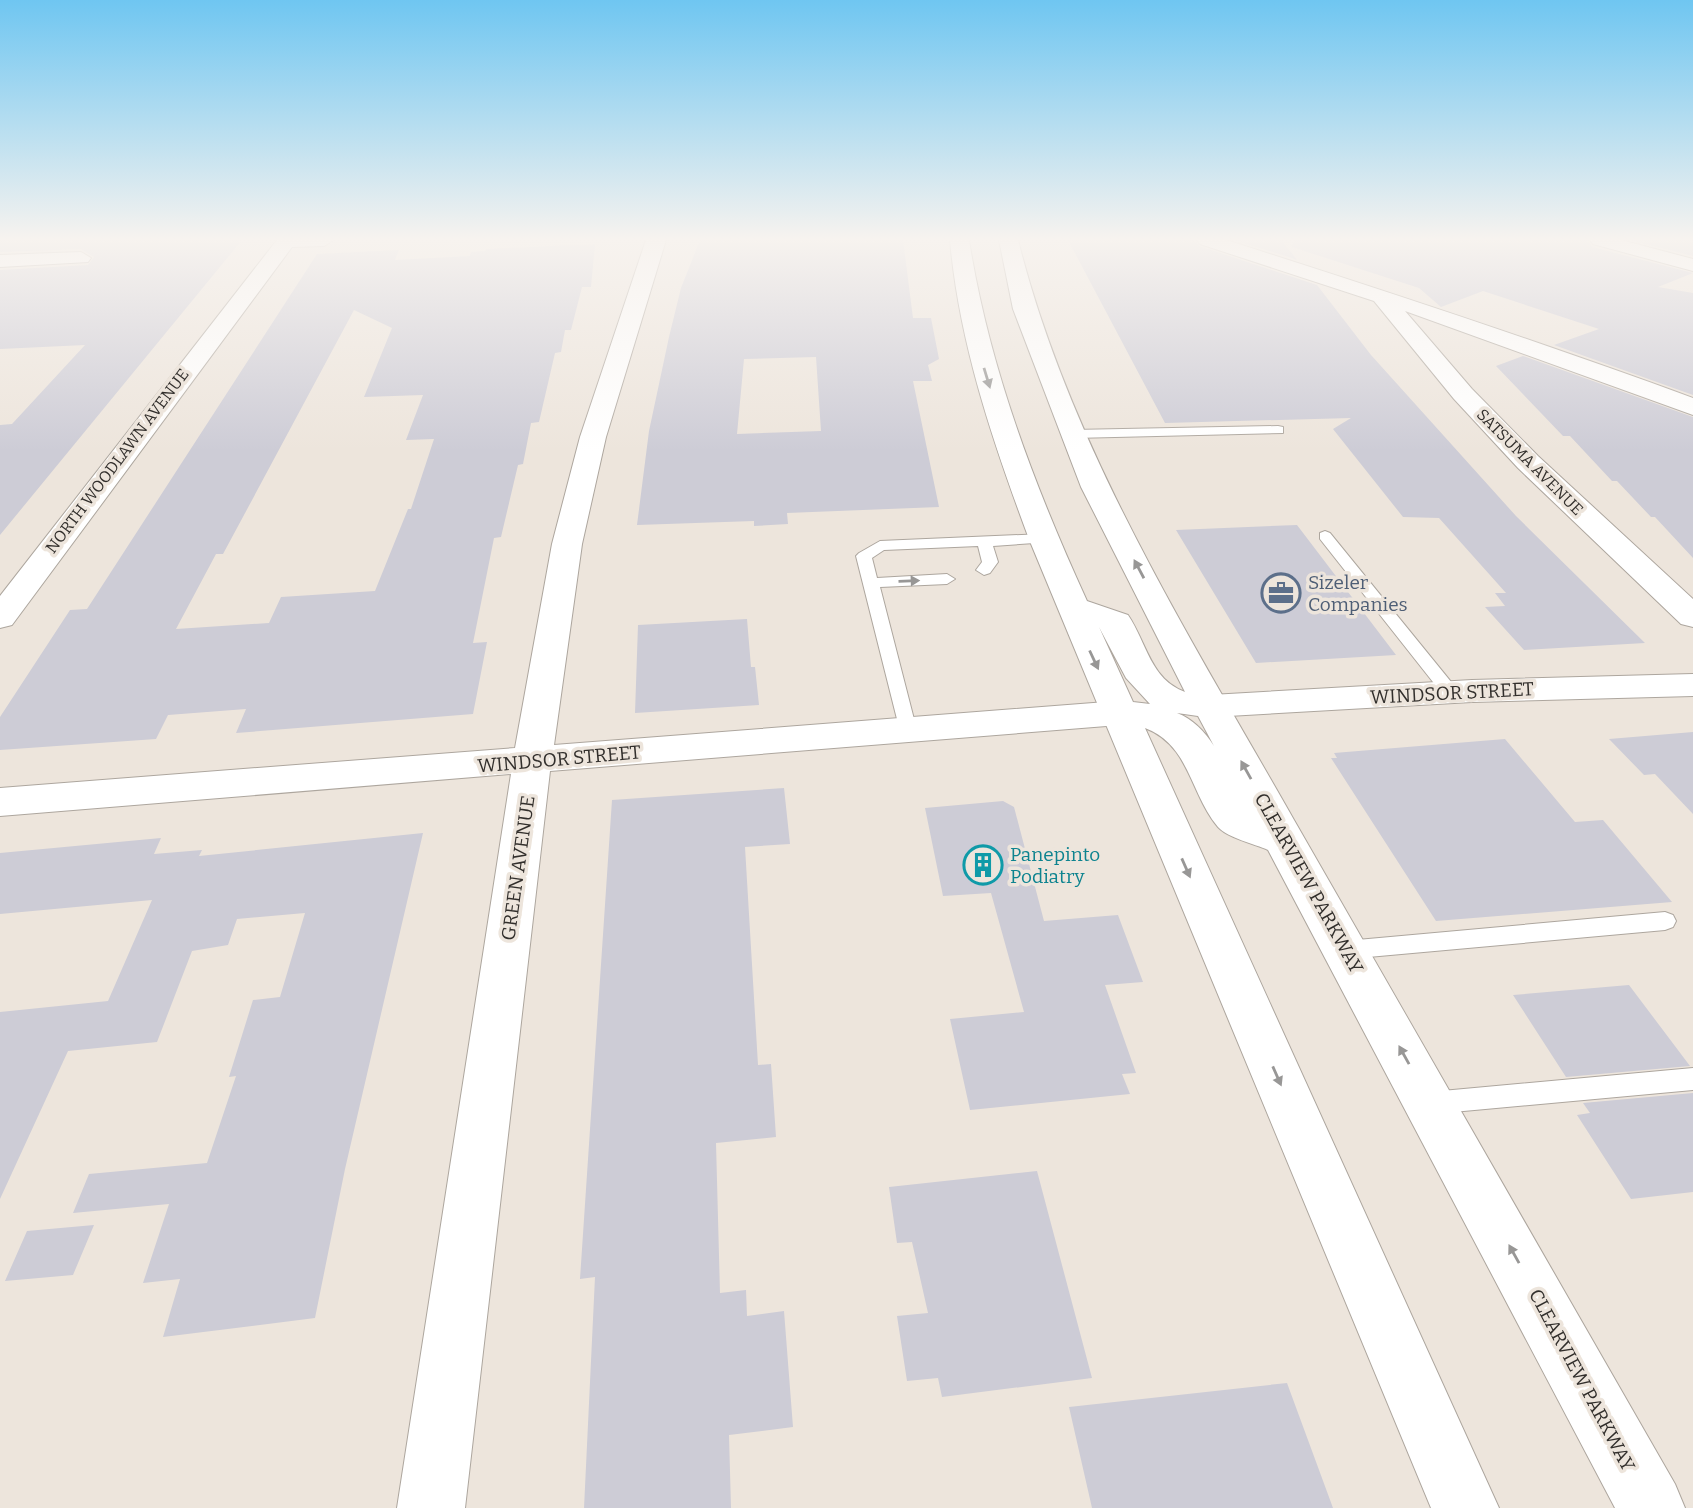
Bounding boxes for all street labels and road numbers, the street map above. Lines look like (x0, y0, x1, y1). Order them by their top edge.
street label: NORTH WOODLAWN AVENUE (41, 365, 193, 557)
street label: SATSUMA AVENUE (1473, 405, 1587, 519)
street label: WINDSOR STREET (1370, 677, 1534, 709)
street label: WINDSOR STREET (476, 740, 642, 778)
street label: CLEARVIEW PARKWAY (1250, 789, 1369, 978)
street label: GREEN AVENUE (496, 794, 540, 942)
street label: CLEARVIEW PARKWAY (1524, 1285, 1640, 1476)

